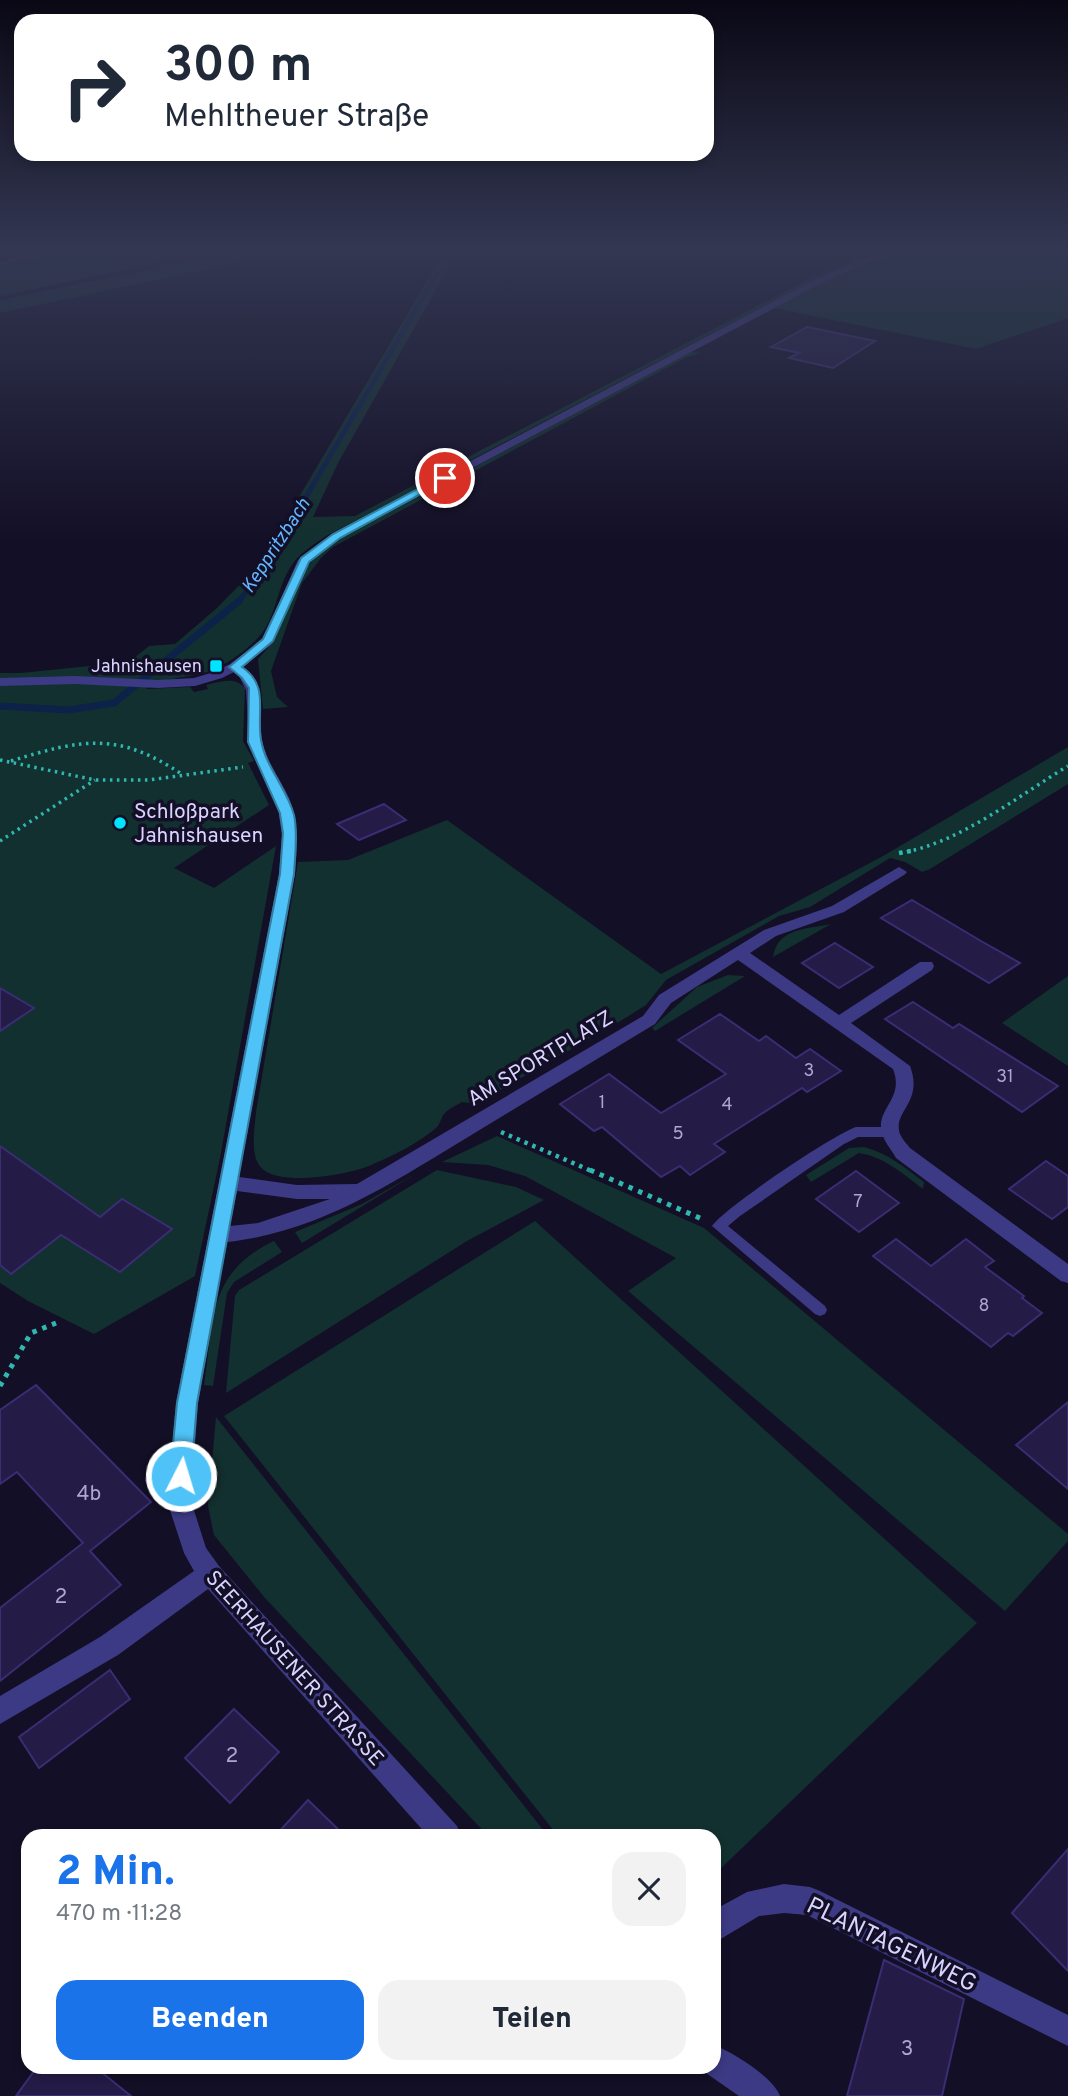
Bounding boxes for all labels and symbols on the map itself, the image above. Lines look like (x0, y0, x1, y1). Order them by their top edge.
pin (415, 448, 475, 508)
water label: Keppritzbach (237, 494, 317, 598)
place label: Jahnishausen (91, 656, 202, 679)
marker: Jahnishausen (208, 658, 224, 674)
place label: Schloßpark Jahnishausen (134, 799, 263, 850)
marker: Schloßpark Jahnishausen (112, 815, 128, 831)
street label: AM SPORTPLATZ (463, 1005, 619, 1113)
house number: 3 (804, 1060, 814, 1083)
house number: 31 (996, 1066, 1014, 1089)
house number: 1 (599, 1092, 605, 1115)
house number: 4 (721, 1094, 733, 1117)
house number: 5 (672, 1123, 684, 1146)
house number: 7 (853, 1191, 863, 1214)
house number: 8 (979, 1295, 990, 1318)
position arrow (144, 1439, 218, 1513)
house number: 4b (77, 1481, 101, 1508)
street label: SEERHAUSENER STRASSE (199, 1566, 389, 1772)
house number: 2 (55, 1584, 67, 1611)
house number: 2 (226, 1743, 238, 1770)
street label: PLANTAGENWEG (801, 1892, 981, 2000)
house number: 3 (901, 2036, 913, 2063)

